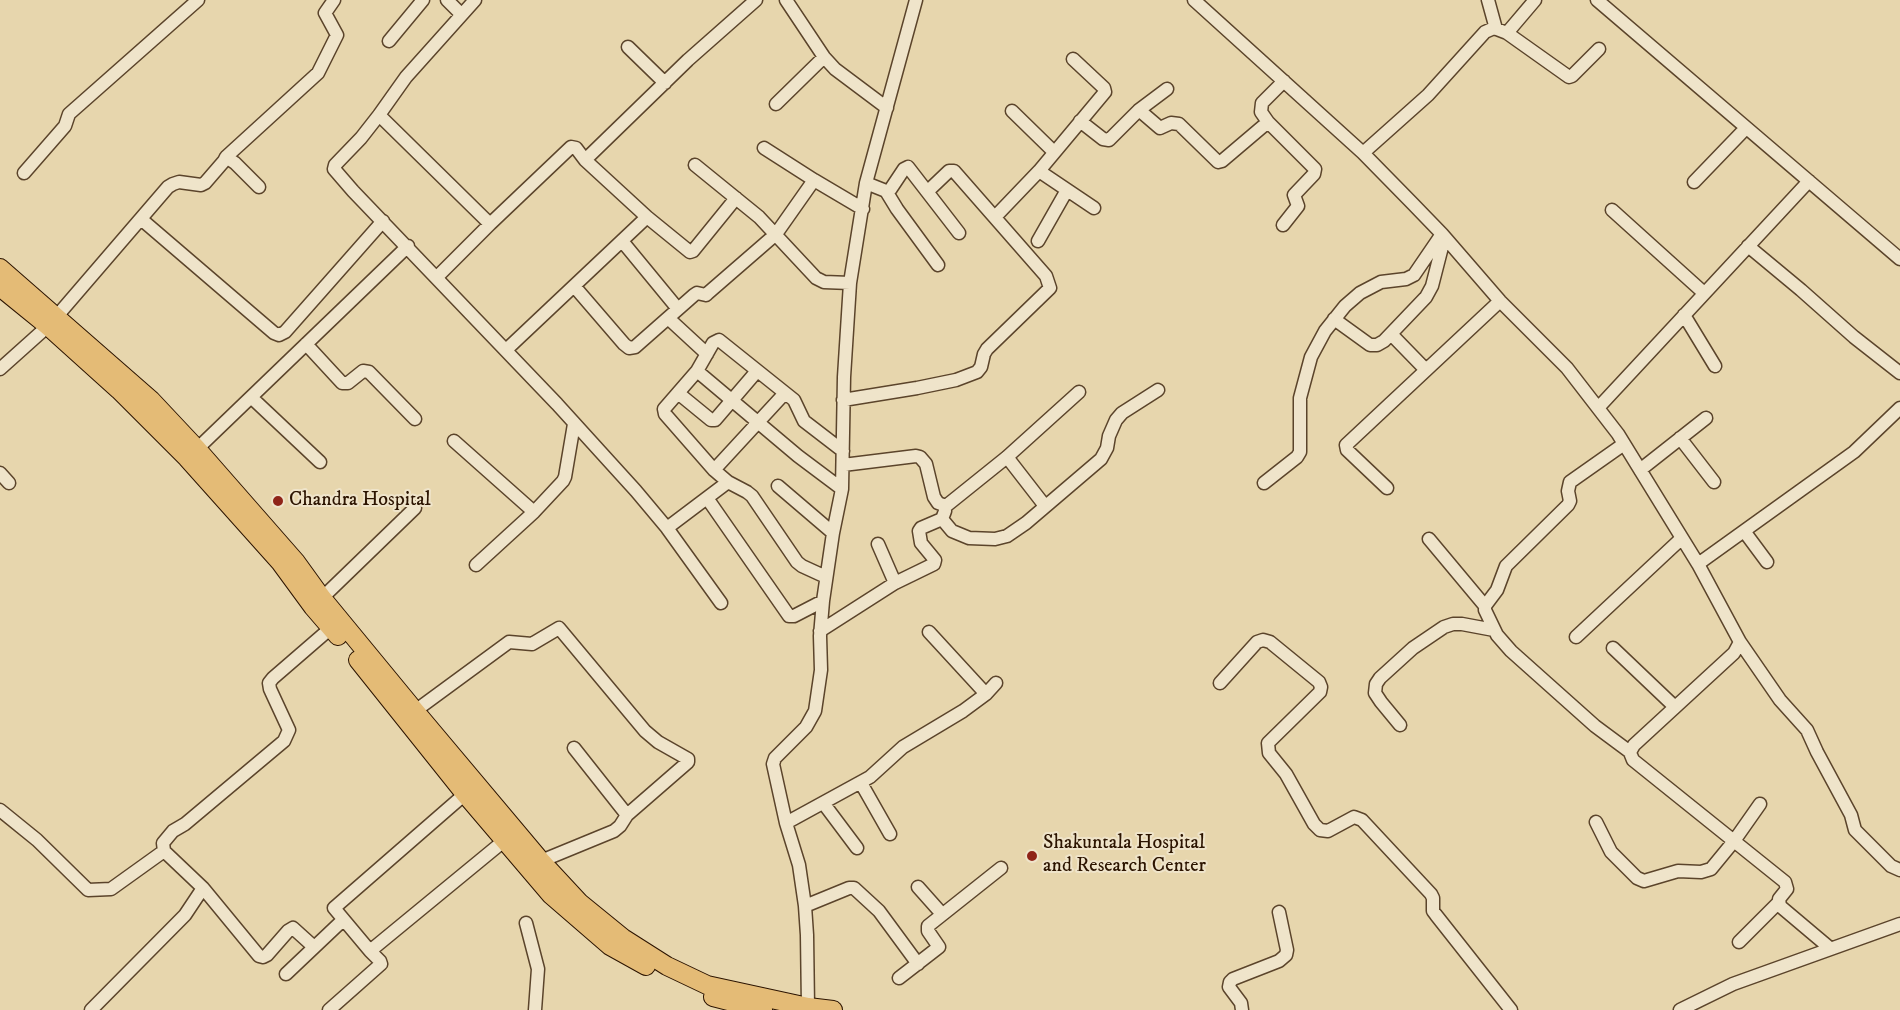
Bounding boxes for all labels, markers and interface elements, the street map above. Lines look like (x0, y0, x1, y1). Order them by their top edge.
place label: Chandra Hospital (289, 489, 431, 513)
marker: Chandra Hospital (271, 494, 285, 508)
place label: Shakuntala Hospital and Research Center (1043, 832, 1206, 879)
marker: Shakuntala Hospital and Research Center (1025, 849, 1039, 863)

